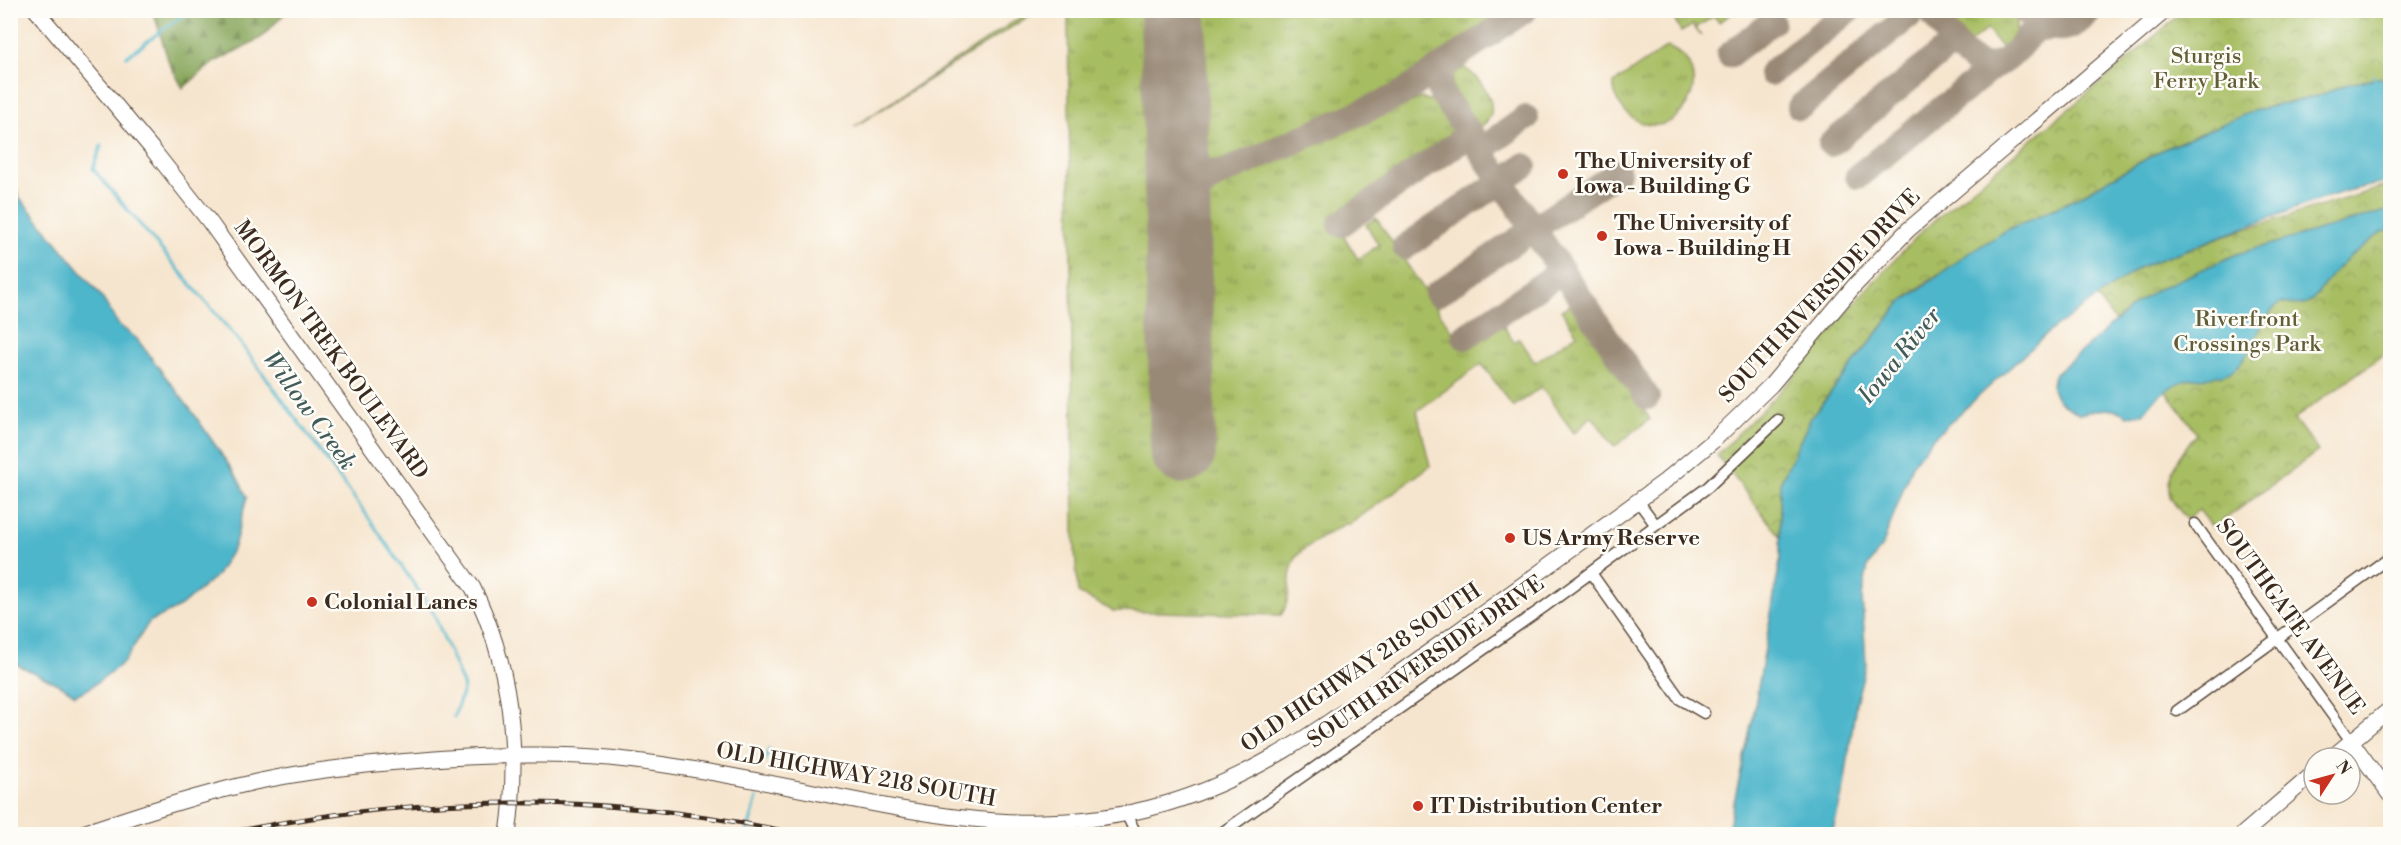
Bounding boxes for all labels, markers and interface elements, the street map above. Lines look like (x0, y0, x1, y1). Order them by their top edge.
park label: Sturgis Ferry Park (2153, 43, 2260, 95)
place label: The University of Iowa - Building G (1575, 148, 1753, 200)
marker: The University of Iowa - Building G (1556, 167, 1570, 181)
street label: SOUTH RIVERSIDE DRIVE (1714, 183, 1926, 409)
place label: The University of Iowa - Building H (1614, 210, 1792, 262)
street label: MORMON TREK BOULEVARD (228, 215, 434, 485)
marker: The University of Iowa - Building H (1595, 229, 1609, 243)
water label: Iowa River (1851, 301, 1949, 411)
park label: Riverfront Crossings Park (2173, 306, 2322, 358)
water label: Willow Creek (256, 345, 362, 477)
street label: SOUTHGATE AVENUE (2210, 514, 2370, 720)
place label: US Army Reserve (1522, 525, 1700, 552)
marker: US Army Reserve (1503, 531, 1517, 545)
street label: SOUTH RIVERSIDE DRIVE (1302, 570, 1550, 754)
street label: OLD HIGHWAY 218 SOUTH (1236, 577, 1486, 759)
place label: Colonial Lanes (324, 589, 478, 616)
marker: Colonial Lanes (305, 595, 319, 609)
street label: OLD HIGHWAY 218 SOUTH (714, 737, 998, 813)
north arrow (2302, 746, 2362, 806)
text: N (2332, 757, 2355, 779)
place label: IT Distribution Center (1430, 793, 1662, 820)
marker: IT Distribution Center (1411, 799, 1425, 813)

